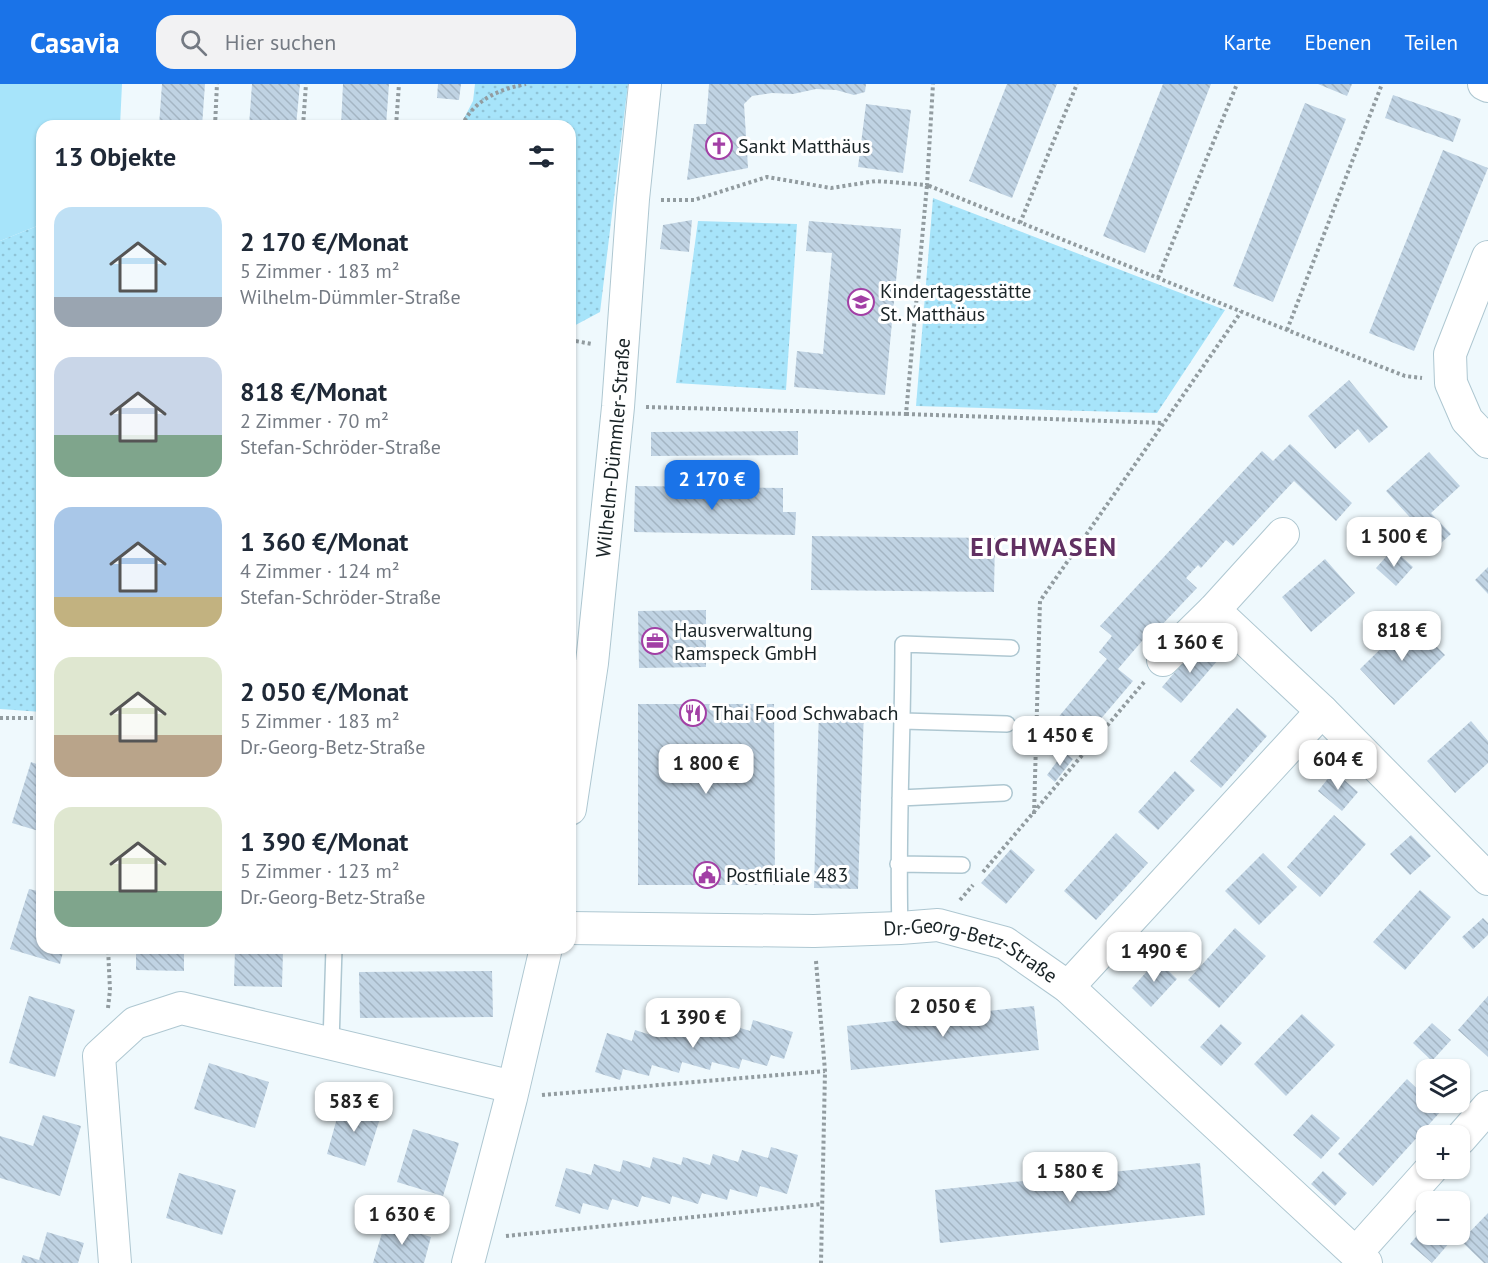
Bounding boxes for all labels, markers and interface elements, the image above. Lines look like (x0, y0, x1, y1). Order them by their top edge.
search box (156, 15, 576, 69)
text: Casavia (30, 24, 120, 61)
icon: search (177, 26, 210, 59)
text: Hier suchen (225, 28, 336, 56)
text: Karte (1224, 29, 1272, 56)
text: Ebenen (1305, 29, 1371, 56)
text: Teilen (1404, 29, 1458, 56)
church icon: Sankt Matthäus (704, 131, 734, 161)
place label: Sankt Matthäus (738, 133, 871, 159)
text: 13 Objekte (54, 140, 176, 173)
icon: filters (525, 140, 558, 173)
text: 2 170 €/Monat (240, 225, 408, 258)
icon: home (102, 231, 174, 303)
text: 5 Zimmer · 183 m² (240, 258, 400, 284)
place label: Kindertagesstätte St. Matthäus (880, 278, 1031, 327)
text: Wilhelm-Dümmler-Straße (240, 284, 461, 310)
school or university icon: Kindertagesstätte St. Matthäus (846, 287, 876, 317)
street label: Wilhelm-Dümmler-Straße (590, 337, 636, 559)
text: 818 €/Monat (240, 375, 387, 408)
icon: home (102, 381, 174, 453)
text: 2 Zimmer · 70 m² (240, 408, 389, 434)
text: Stefan-Schröder-Straße (240, 434, 441, 460)
pin: 2 170 € (657, 460, 767, 511)
text: 2 170 € (679, 466, 745, 492)
pin: 1 500 € (1339, 517, 1449, 568)
text: 1 500 € (1361, 523, 1427, 549)
text: 1 360 €/Monat (240, 525, 408, 558)
district label: EICHWASEN (970, 530, 1118, 563)
icon: home (102, 531, 174, 603)
text: 4 Zimmer · 124 m² (240, 558, 400, 584)
text: Stefan-Schröder-Straße (240, 584, 441, 610)
pin: 818 € (1360, 611, 1444, 662)
place label: Hausverwaltung Ramspeck GmbH (674, 617, 817, 666)
text: 818 € (1377, 617, 1427, 643)
pin: 1 360 € (1135, 623, 1245, 674)
office icon: Hausverwaltung Ramspeck GmbH (640, 626, 670, 656)
text: 1 360 € (1157, 629, 1223, 655)
text: 2 050 €/Monat (240, 675, 408, 708)
icon: home (102, 681, 174, 753)
restaurant icon: Thai Food Schwabach (678, 698, 708, 728)
place label: Thai Food Schwabach (712, 700, 898, 726)
text: 5 Zimmer · 183 m² (240, 708, 400, 734)
pin: 1 450 € (1005, 716, 1115, 767)
text: 1 450 € (1027, 722, 1093, 748)
text: Dr.-Georg-Betz-Straße (240, 734, 425, 760)
pin: 604 € (1296, 740, 1380, 791)
pin: 1 800 € (651, 744, 761, 795)
text: 604 € (1313, 746, 1363, 772)
text: 1 800 € (673, 750, 739, 776)
text: 1 390 €/Monat (240, 825, 408, 858)
icon: home (102, 831, 174, 903)
text: 5 Zimmer · 123 m² (240, 858, 400, 884)
public building icon: Postfiliale 483 (692, 860, 722, 890)
place label: Postfiliale 483 (726, 862, 848, 888)
text: Dr.-Georg-Betz-Straße (240, 884, 425, 910)
street label: Dr.-Georg-Betz-Straße (883, 911, 1063, 989)
pin: 1 490 € (1099, 932, 1209, 983)
text: 1 490 € (1121, 938, 1187, 964)
pin: 2 050 € (888, 987, 998, 1038)
text: 2 050 € (910, 993, 976, 1019)
pin: 1 390 € (638, 998, 748, 1049)
text: 1 390 € (660, 1004, 726, 1030)
map controls (1416, 1059, 1470, 1245)
button: layers (1416, 1059, 1470, 1113)
pin: 583 € (312, 1082, 396, 1133)
text: 583 € (329, 1088, 379, 1114)
button: + (1416, 1125, 1470, 1179)
pin: 1 580 € (1015, 1152, 1125, 1203)
text: 1 580 € (1037, 1158, 1103, 1184)
button: − (1416, 1191, 1470, 1245)
pin: 1 630 € (347, 1195, 457, 1246)
text: 1 630 € (369, 1201, 435, 1227)

